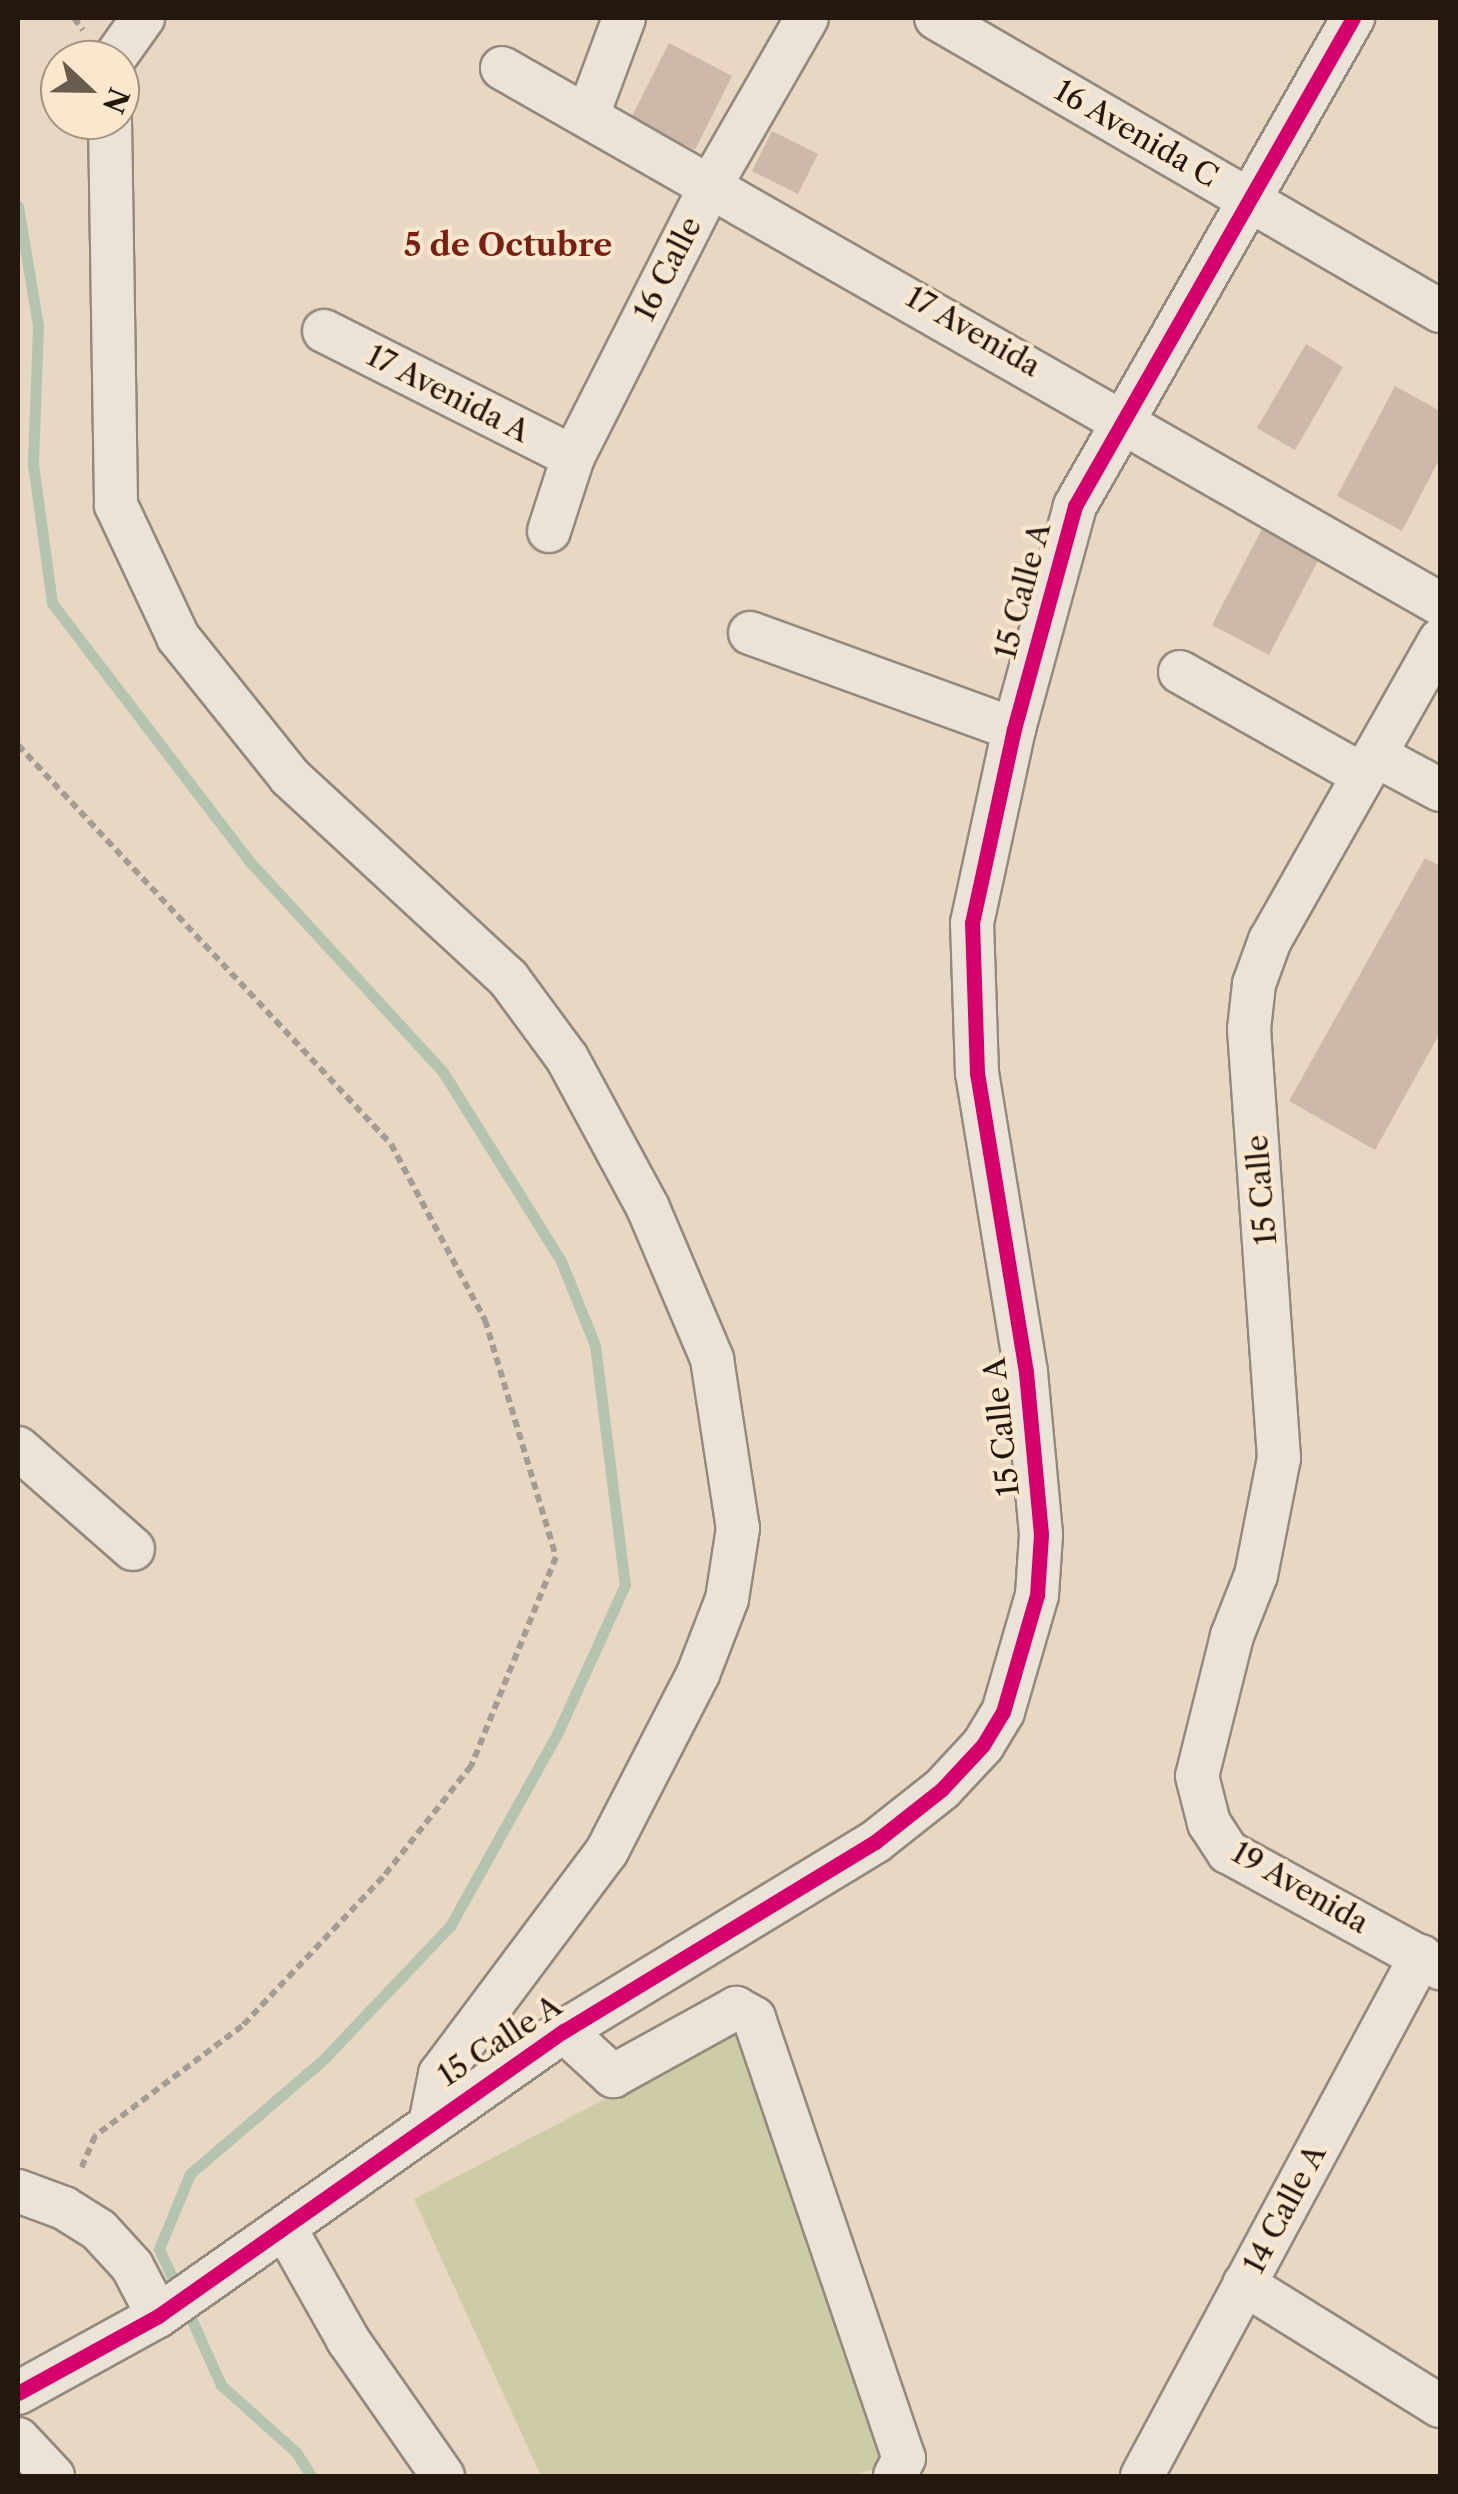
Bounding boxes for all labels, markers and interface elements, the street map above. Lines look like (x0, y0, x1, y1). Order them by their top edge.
north arrow (40, 40, 140, 140)
street label: 16 Avenida C (1047, 72, 1225, 196)
text: N (96, 83, 136, 118)
street label: 16 Calle (627, 211, 709, 327)
district label: 5 de Octubre (404, 226, 612, 264)
street label: 17 Avenida (899, 279, 1047, 385)
street label: 17 Avenida A (360, 337, 536, 451)
street label: 15 Calle A (987, 518, 1059, 664)
street label: 15 Calle (1239, 1133, 1285, 1247)
street label: 15 Calle A (977, 1355, 1027, 1499)
street label: 19 Avenida (1225, 1834, 1375, 1942)
street label: 15 Calle A (431, 1988, 569, 2094)
street label: 14 Calle A (1236, 2138, 1334, 2280)

